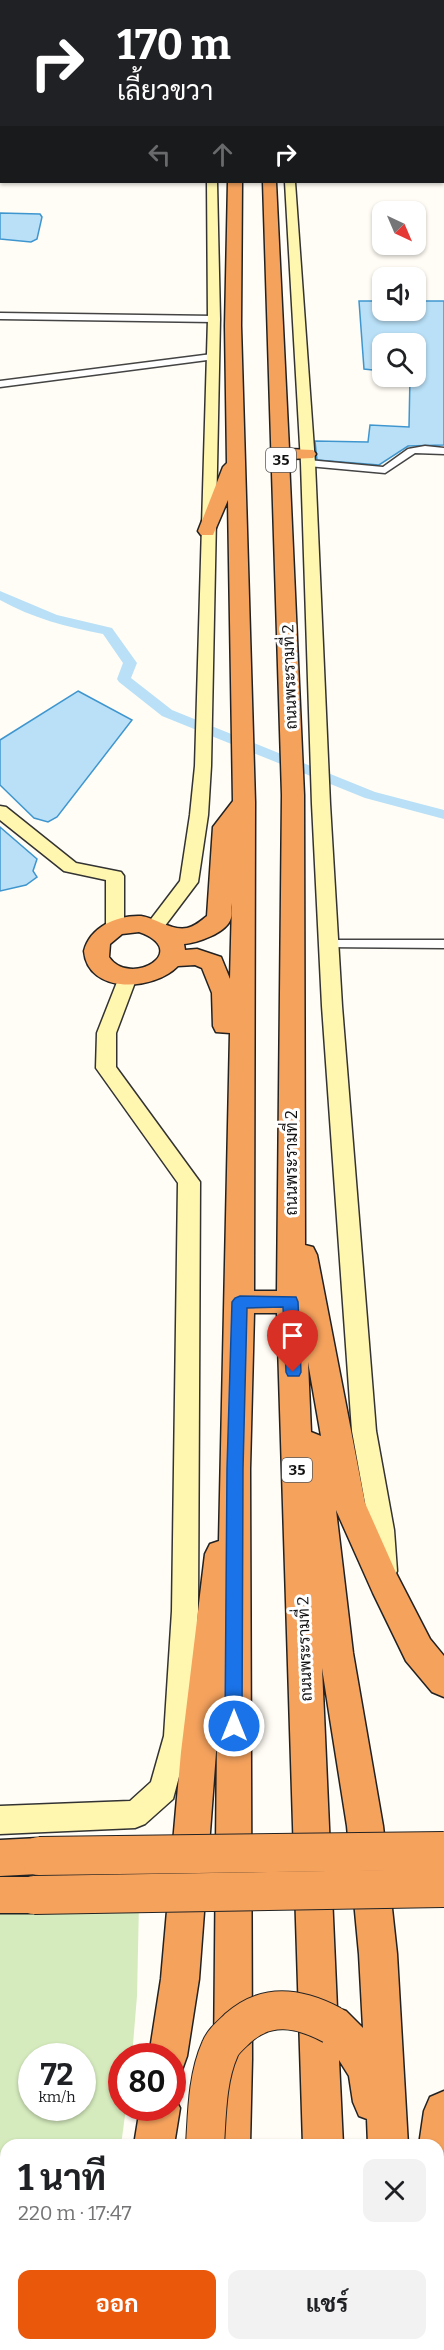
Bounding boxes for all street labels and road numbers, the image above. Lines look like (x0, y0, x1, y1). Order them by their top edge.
road number: 35 (266, 448, 296, 472)
street label: ถนนพระรามที่ 2 (273, 624, 301, 730)
street label: ถนนพระรามที่ 2 (277, 1110, 301, 1216)
road number: 35 (282, 1458, 312, 1482)
street label: ถนนพระรามที่ 2 (288, 1596, 316, 1702)

